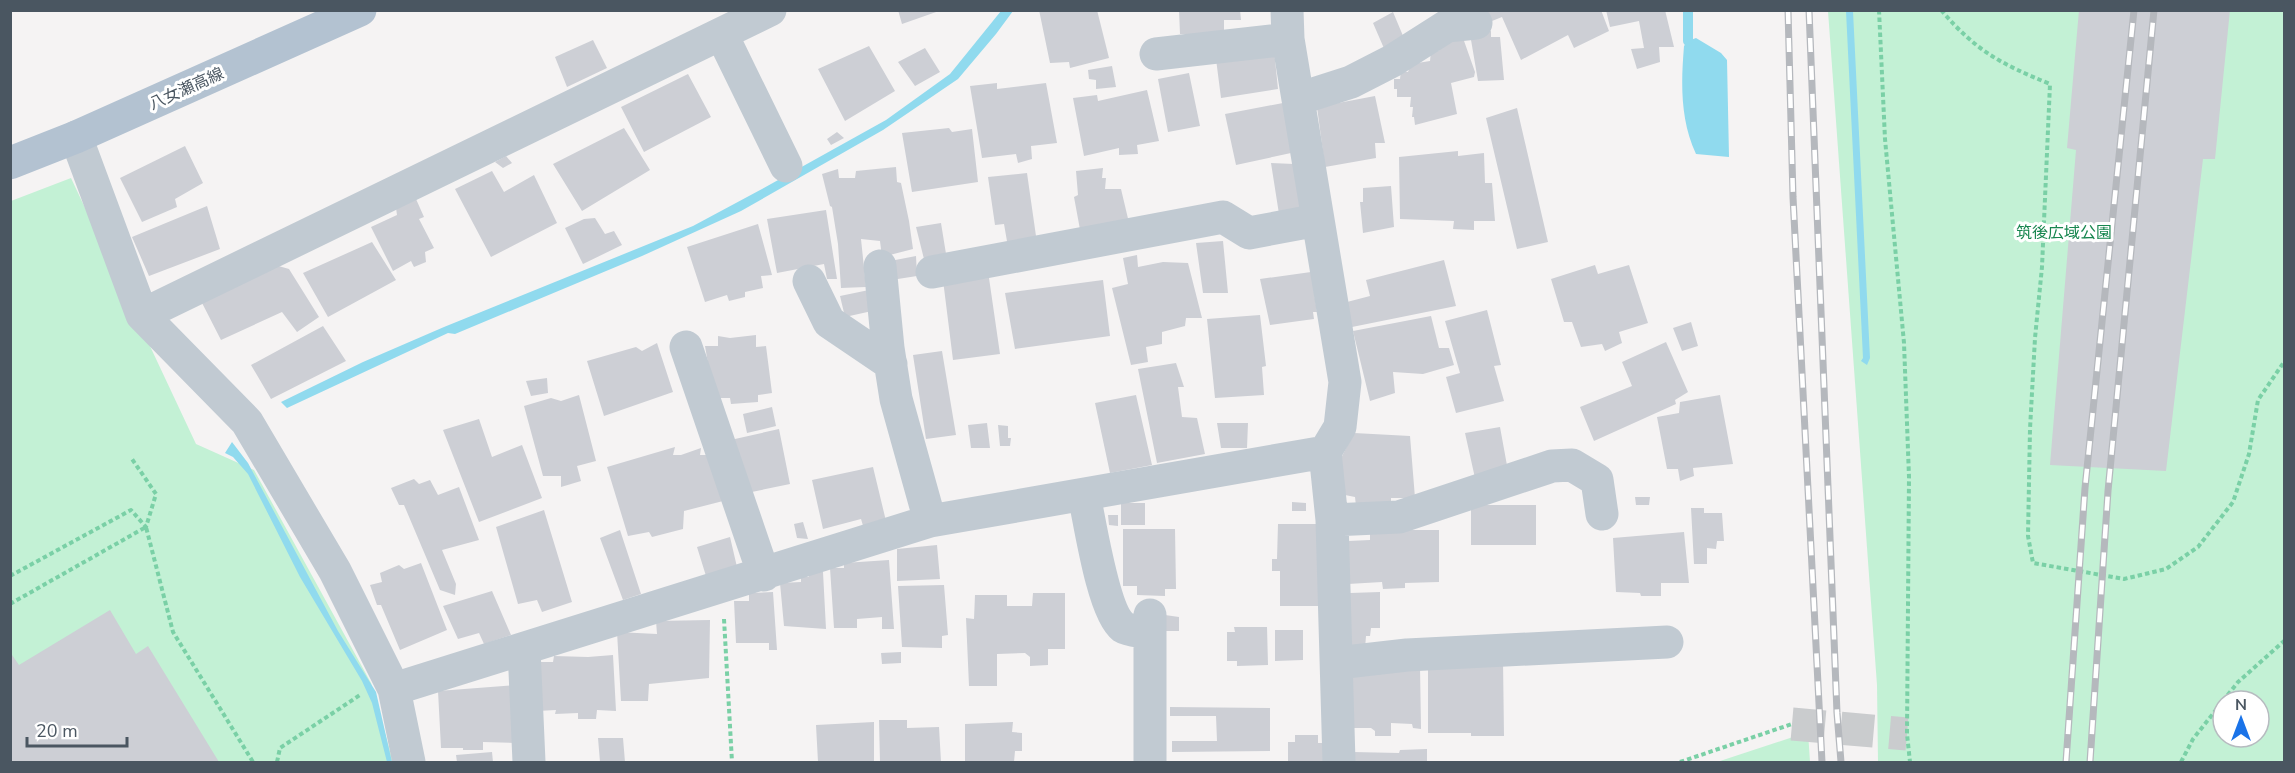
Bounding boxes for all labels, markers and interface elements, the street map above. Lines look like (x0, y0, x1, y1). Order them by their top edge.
street label: 八女瀬高線 (145, 63, 227, 115)
park label: 筑後広域公園 (2016, 222, 2112, 244)
north arrow (2211, 689, 2271, 749)
text: N (2235, 694, 2247, 716)
scale bar (27, 710, 128, 748)
text: 20 m (36, 719, 78, 743)

